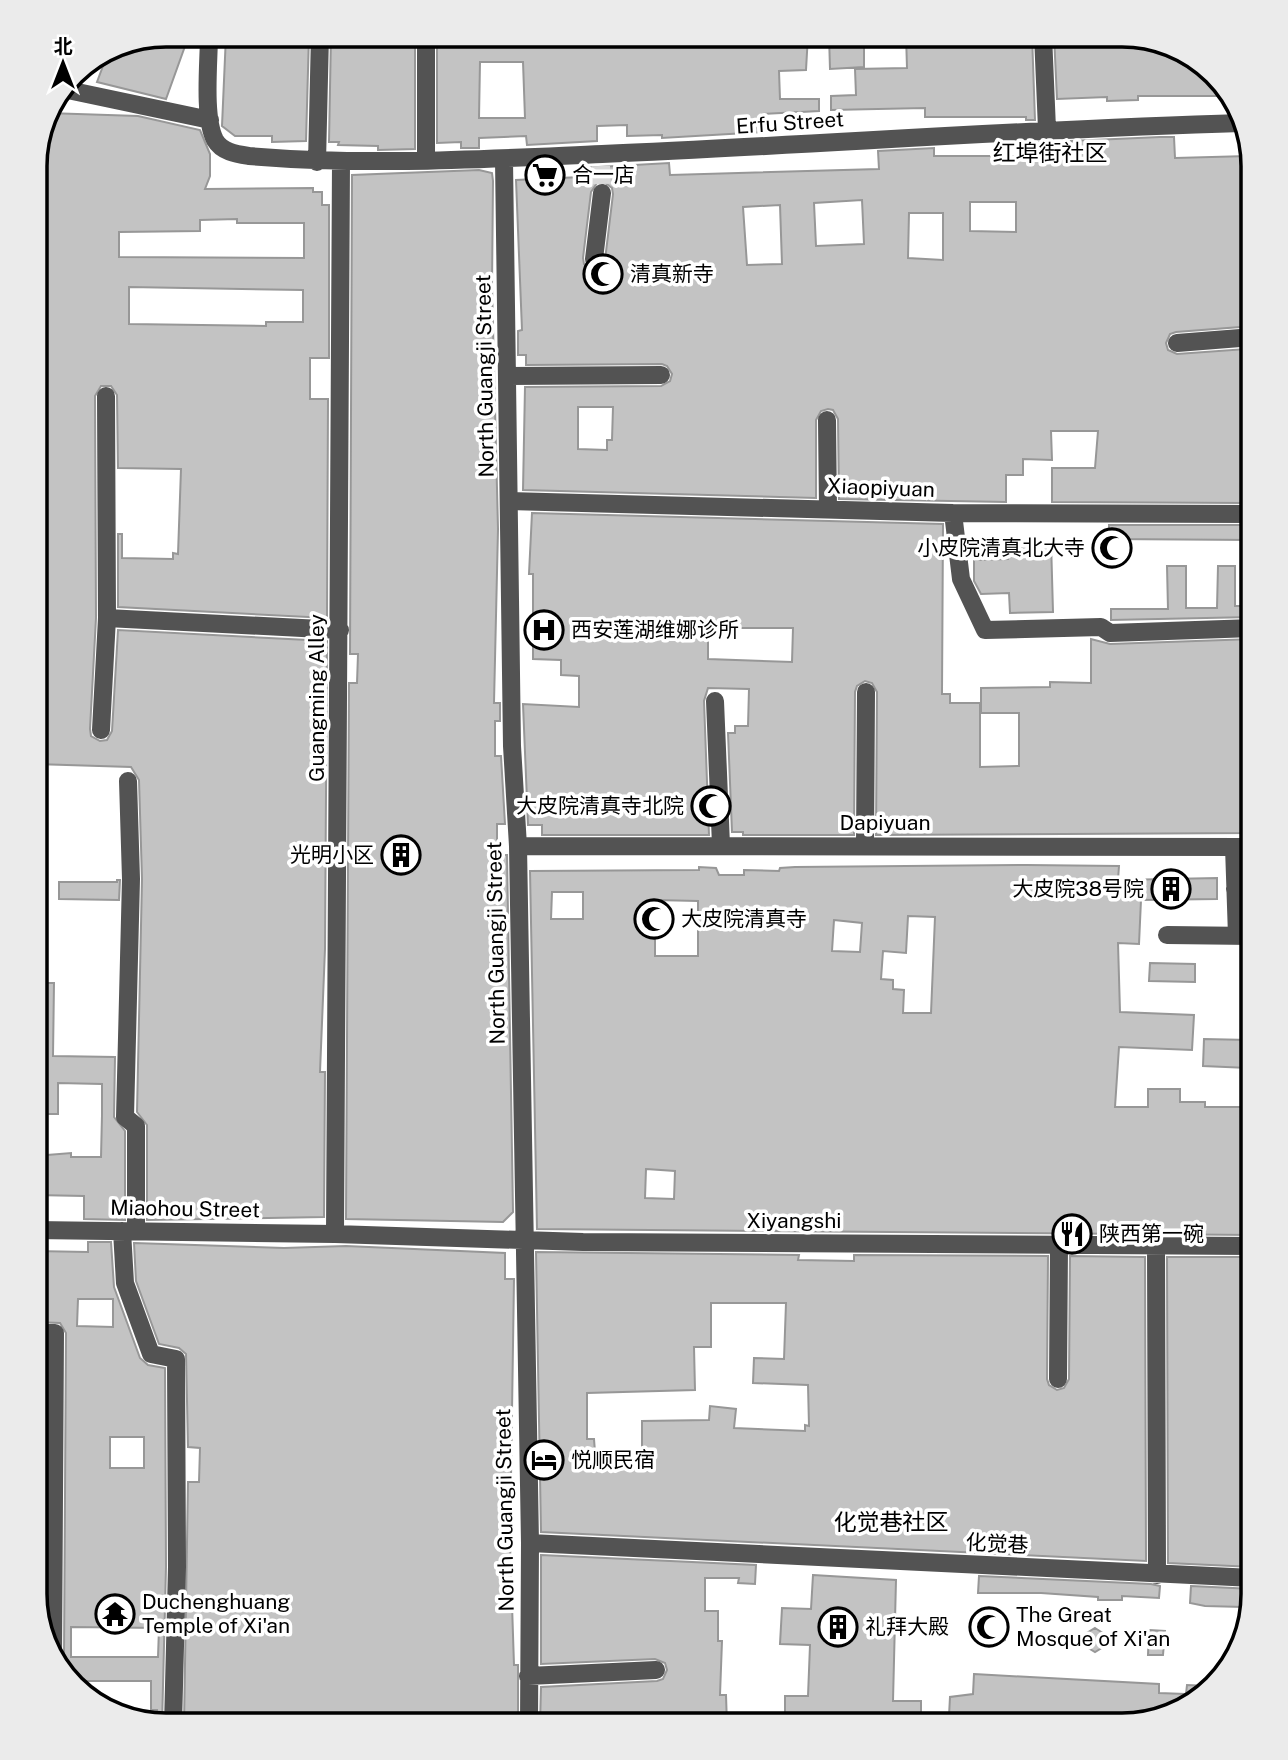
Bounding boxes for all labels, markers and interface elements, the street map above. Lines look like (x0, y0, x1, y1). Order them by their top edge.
north arrow (28, 28, 98, 98)
text: 北 (53, 35, 73, 57)
street label: Erfu Street (735, 106, 845, 139)
district label: 红埠街社区 (993, 139, 1108, 166)
supermarket icon: 合一店 (524, 154, 566, 196)
place label: 合一店 (572, 162, 635, 187)
mosque icon: 清真新寺 (582, 253, 624, 295)
place label: 清真新寺 (630, 261, 714, 286)
street label: North Guangji Street (470, 274, 499, 478)
street label: Xiaopiyuan (827, 473, 935, 502)
mosque icon: 小皮院清真北大寺 (1091, 527, 1133, 569)
place label: 小皮院清真北大寺 (917, 535, 1085, 560)
hospital icon: 西安莲湖维娜诊所 (523, 609, 565, 651)
street label: Guangming Alley (304, 614, 329, 782)
place label: 西安莲湖维娜诊所 (571, 617, 739, 642)
mosque icon: 大皮院清真寺北院 (690, 785, 732, 827)
place label: 大皮院清真寺北院 (516, 793, 684, 818)
street label: Dapiyuan (839, 810, 931, 835)
building icon: 光明小区 (380, 834, 422, 876)
street label: North Guangji Street (481, 841, 510, 1045)
place label: 光明小区 (290, 842, 374, 867)
building icon: 大皮院38号院 (1150, 868, 1192, 910)
place label: 大皮院38号院 (1012, 876, 1144, 901)
mosque icon: 大皮院清真寺 (633, 898, 675, 940)
place label: 大皮院清真寺 (681, 906, 807, 931)
street label: Miaohou Street (110, 1195, 260, 1222)
street label: Xiyangshi (747, 1208, 841, 1233)
restaurant icon: 陕西第一碗 (1051, 1213, 1093, 1255)
place label: 陕西第一碗 (1099, 1221, 1204, 1246)
street label: North Guangji Street (490, 1408, 519, 1612)
hotel icon: 悦顺民宿 (523, 1439, 565, 1481)
place label: 悦顺民宿 (571, 1447, 655, 1472)
district label: 化觉巷社区 (834, 1508, 949, 1535)
street label: 化觉巷 (965, 1529, 1029, 1558)
place label: Duchenghuang Temple of Xi'an (142, 1589, 290, 1638)
temple icon: Duchenghuang Temple of Xi'an (94, 1593, 136, 1635)
place label: The Great Mosque of Xi'an (1016, 1602, 1170, 1651)
building icon: 礼拜大殿 (817, 1606, 859, 1648)
mosque icon: The Great Mosque of Xi'an (968, 1606, 1010, 1648)
place label: 礼拜大殿 (865, 1614, 949, 1639)

